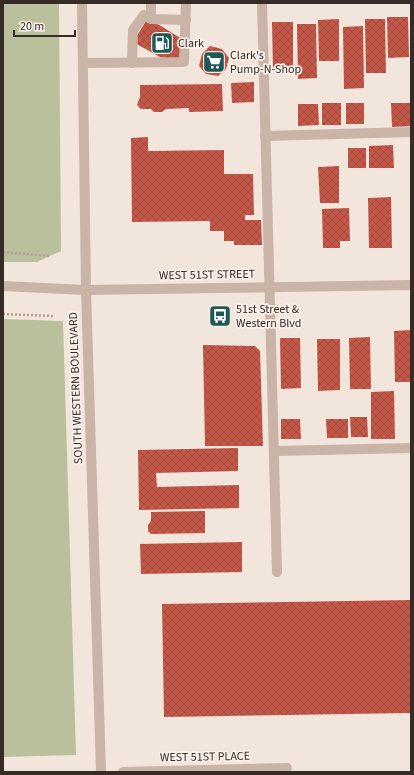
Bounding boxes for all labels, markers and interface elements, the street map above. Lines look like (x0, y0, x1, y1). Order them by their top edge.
scale bar (14, 12, 75, 38)
text: 20 m (20, 18, 44, 35)
fuel station icon: Clark (149, 30, 175, 56)
place label: Clark (178, 35, 204, 52)
place label: Clark's Pump-N-Shop (230, 47, 301, 78)
supermarket icon: Clark's Pump-N-Shop (201, 49, 227, 75)
street label: WEST 51ST STREET (159, 266, 256, 284)
place label: 51st Street & Western Blvd (236, 301, 301, 332)
bus stop icon: 51st Street & Western Blvd (207, 303, 233, 329)
street label: SOUTH WESTERN BOULEVARD (65, 312, 87, 464)
street label: WEST 51ST PLACE (160, 748, 250, 766)

